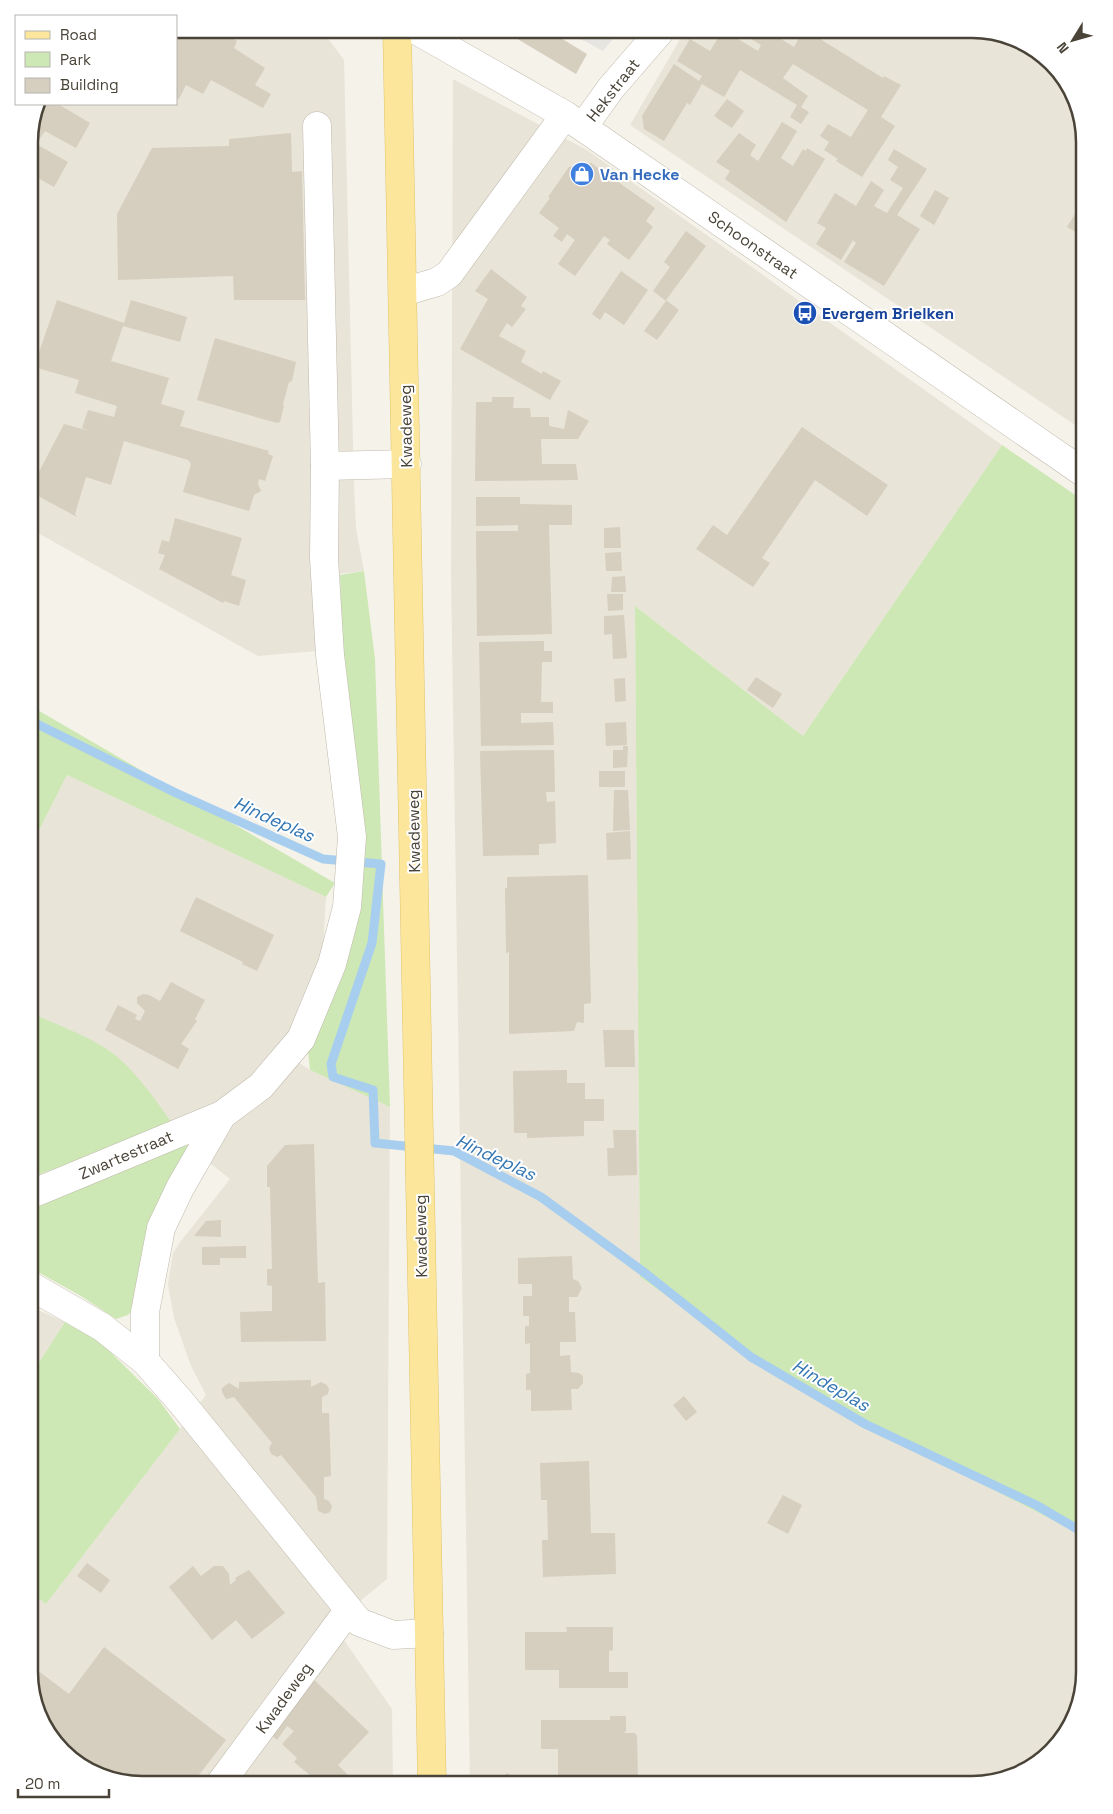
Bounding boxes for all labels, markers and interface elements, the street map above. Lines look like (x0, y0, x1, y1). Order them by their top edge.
legend (15, 15, 178, 105)
north arrow (1048, 15, 1098, 65)
text: Road (60, 25, 97, 44)
text: N (1053, 39, 1073, 57)
text: Park (60, 50, 91, 69)
street label: Hekstraat (582, 54, 644, 126)
text: Building (60, 75, 119, 94)
shop icon: Van Hecke (569, 161, 595, 187)
place label: Van Hecke (600, 164, 679, 185)
street label: Schoonstraat (704, 206, 802, 284)
bus stop icon: Evergem Brielken (792, 300, 818, 326)
place label: Evergem Brielken (822, 303, 954, 324)
street label: Kwadeweg (395, 384, 417, 468)
street label: Kwadeweg (403, 789, 425, 873)
water label: Hindeplas (230, 791, 318, 847)
street label: Zwartestraat (76, 1126, 176, 1184)
water label: Hindeplas (453, 1129, 540, 1186)
street label: Kwadeweg (410, 1194, 432, 1278)
water label: Hindeplas (788, 1354, 874, 1417)
street label: Kwadeweg (251, 1658, 317, 1738)
scale bar (18, 1766, 109, 1798)
text: 20 m (25, 1774, 60, 1793)

